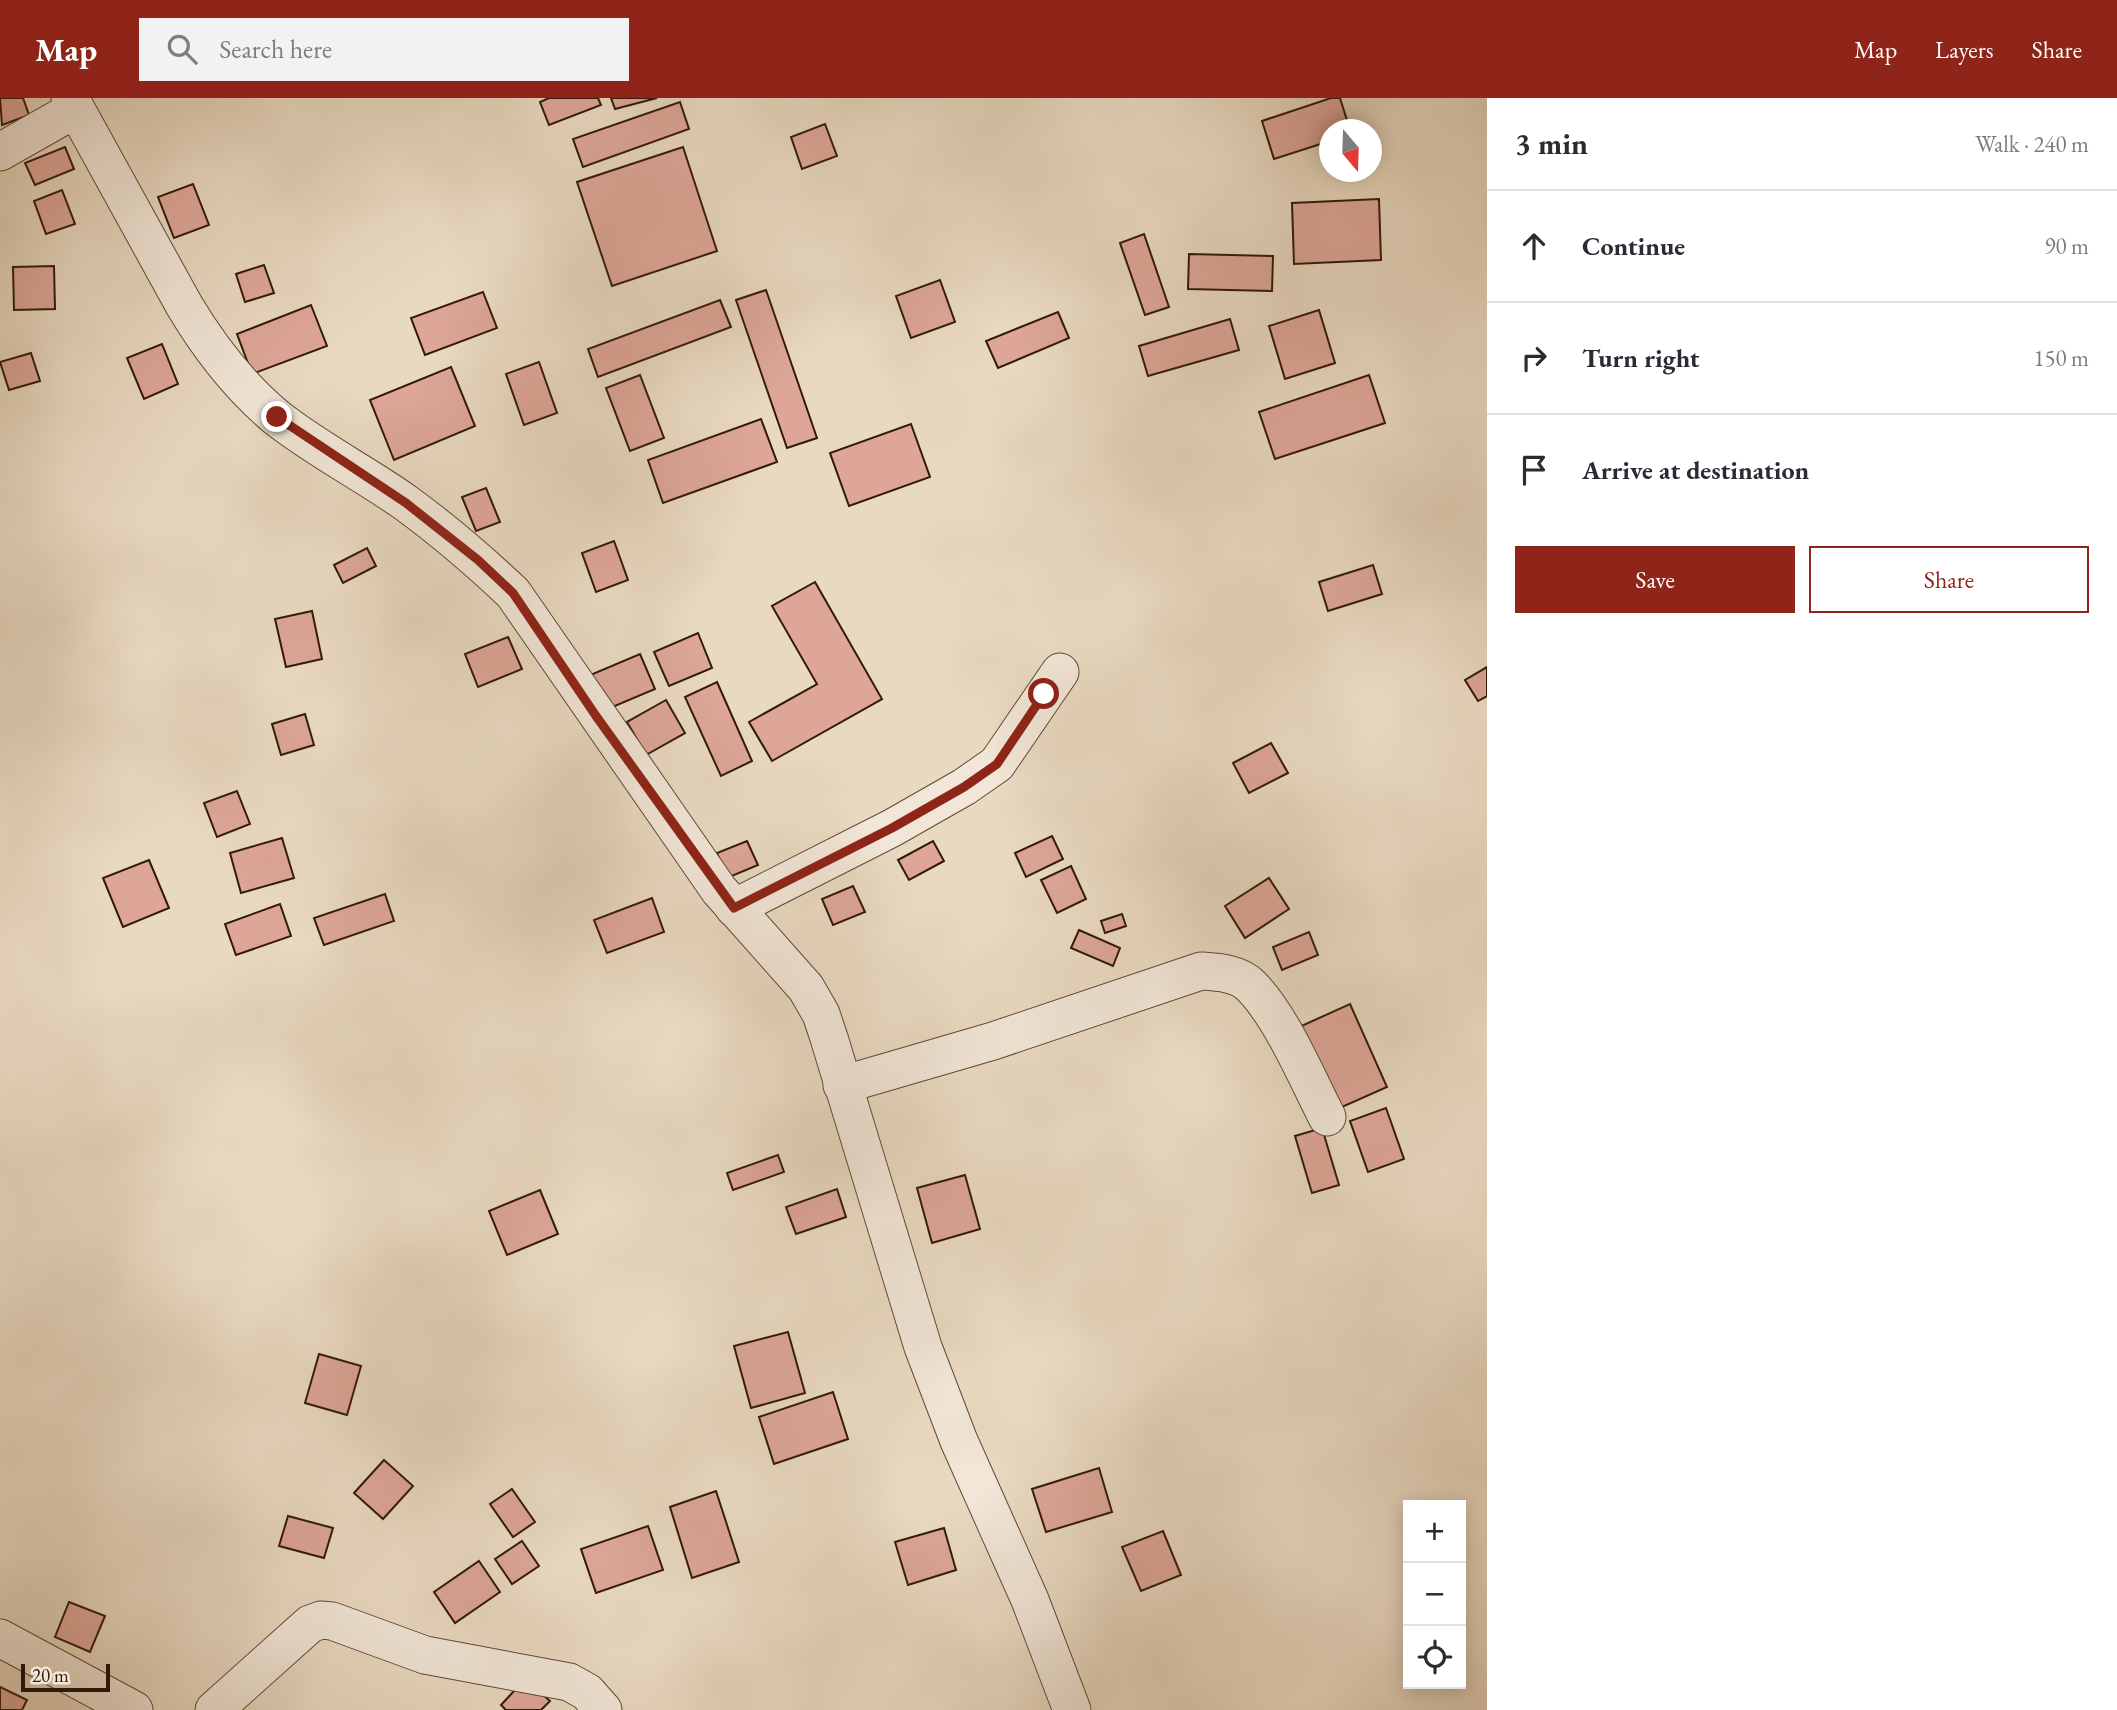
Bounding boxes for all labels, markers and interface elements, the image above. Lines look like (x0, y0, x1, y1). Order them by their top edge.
search box (139, 18, 629, 81)
text: Map (35, 28, 97, 71)
icon: search (163, 30, 201, 68)
text: Search here (219, 32, 332, 66)
text: Map (1854, 34, 1897, 65)
text: Layers (1935, 34, 1994, 65)
text: Share (2032, 34, 2082, 65)
north arrow (1319, 119, 1382, 182)
text: 3 min (1515, 124, 1588, 163)
text: Walk · 240 m (1975, 129, 2089, 159)
icon: ahead (1515, 227, 1553, 265)
text: Continue (1582, 229, 1685, 263)
text: 90 m (2044, 231, 2089, 261)
icon: right (1515, 339, 1553, 377)
text: Turn right (1582, 341, 1700, 375)
text: 150 m (2033, 343, 2089, 373)
route end (261, 401, 292, 432)
icon: arrive (1515, 451, 1553, 489)
text: Arrive at destination (1582, 453, 1809, 487)
button: Save (1515, 546, 1795, 613)
button: Share (1809, 546, 2089, 613)
route start (1028, 678, 1059, 709)
map controls (1403, 1500, 1466, 1689)
button: + (1403, 1500, 1466, 1563)
button: − (1403, 1563, 1466, 1626)
button: locate (1403, 1626, 1466, 1689)
scale bar (21, 1661, 110, 1693)
text: 20 m (32, 1663, 69, 1688)

